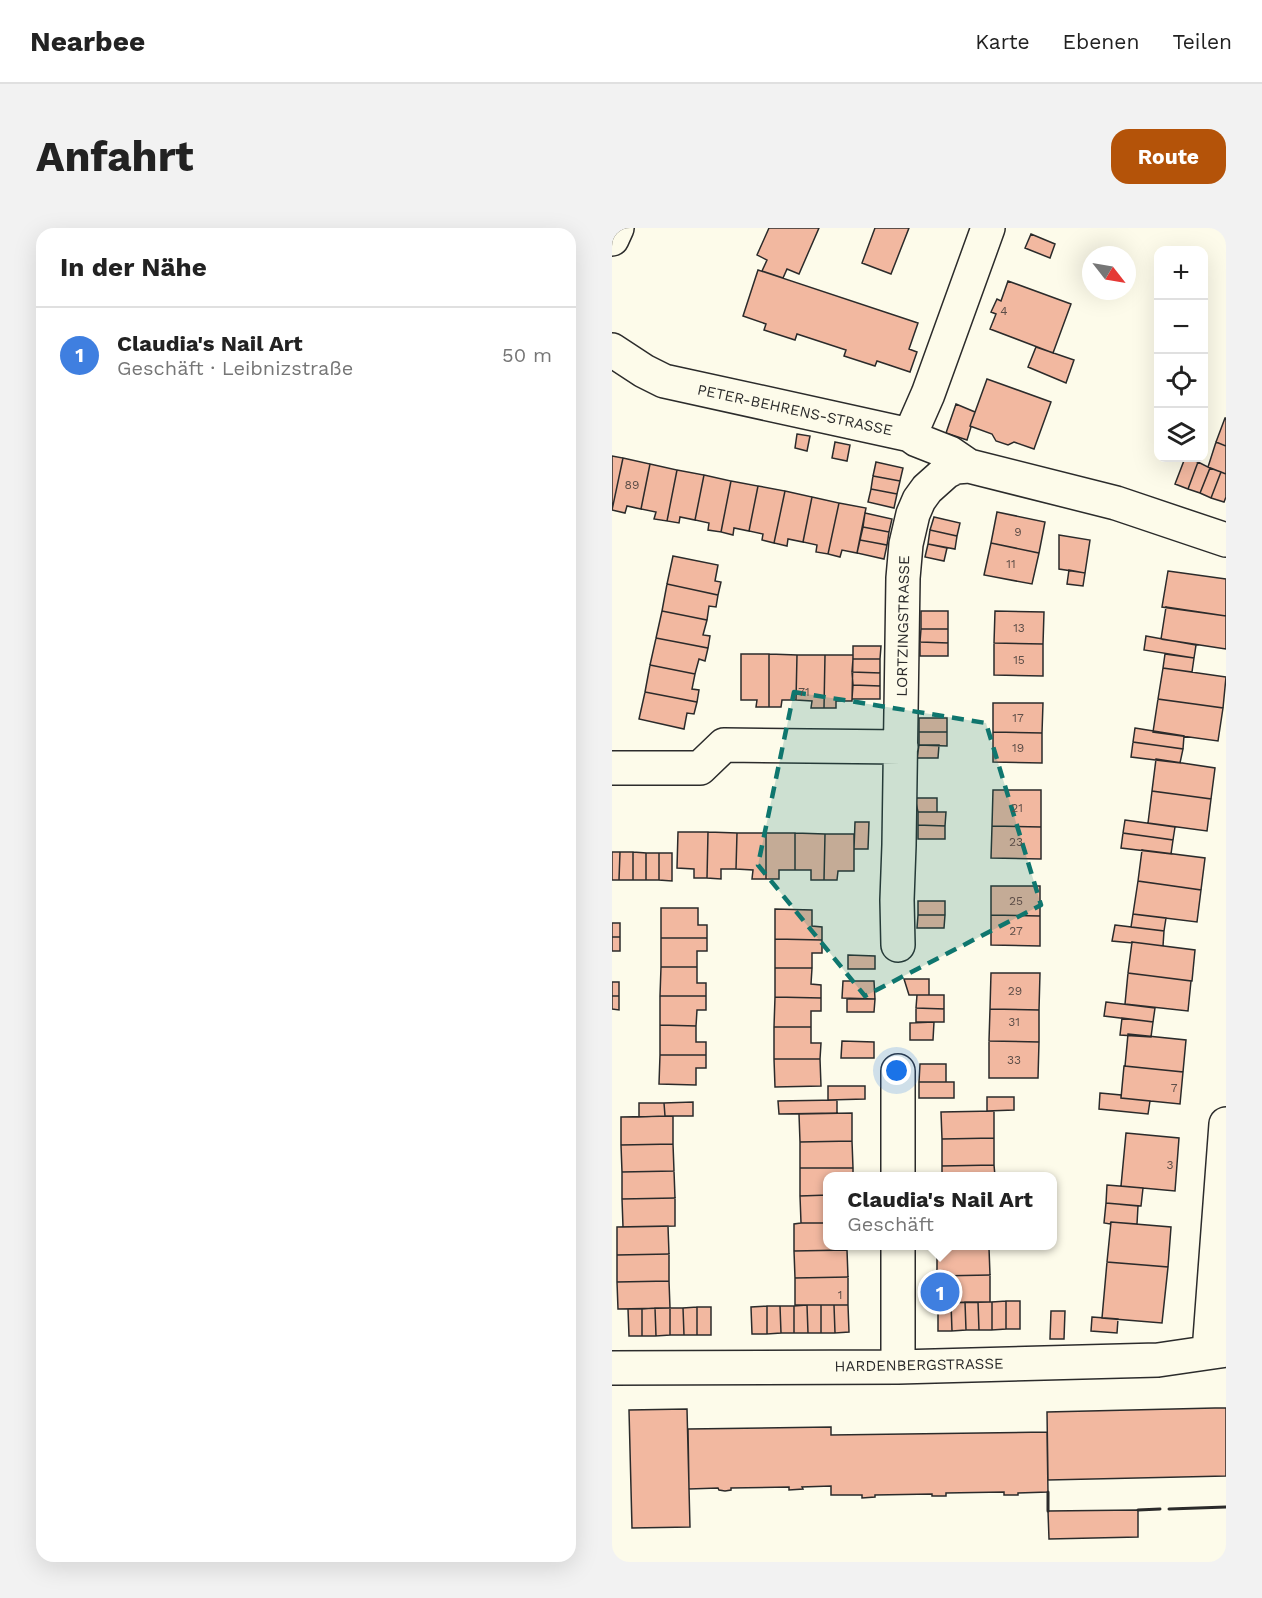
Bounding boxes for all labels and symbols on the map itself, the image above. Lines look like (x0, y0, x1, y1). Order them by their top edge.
north arrow (1082, 246, 1136, 300)
house number: 4 (1000, 304, 1008, 318)
street label: PETER-BEHRENS-STRASSE (696, 381, 894, 439)
house number: 89 (625, 478, 639, 492)
house number: 9 (1014, 525, 1022, 539)
street label: LORTZINGSTRASSE (893, 555, 913, 697)
house number: 11 (1006, 557, 1016, 571)
house number: 13 (1013, 621, 1025, 635)
house number: 15 (1013, 653, 1025, 667)
house number: 71 (798, 685, 810, 699)
house number: 17 (1012, 711, 1024, 725)
house number: 19 (1012, 741, 1024, 755)
house number: 21 (1011, 801, 1023, 815)
house number: 23 (1009, 835, 1023, 849)
house number: 25 (1009, 894, 1023, 908)
house number: 27 (1009, 924, 1023, 938)
house number: 29 (1008, 984, 1022, 998)
house number: 31 (1008, 1015, 1020, 1029)
house number: 33 (1007, 1053, 1021, 1067)
your location (882, 1056, 911, 1085)
house number: 7 (1171, 1081, 1178, 1095)
house number: 3 (1167, 1158, 1174, 1172)
pin: 1 (920, 1270, 960, 1314)
house number: 1 (838, 1288, 842, 1302)
street label: HARDENBERGSTRASSE (834, 1355, 1004, 1375)

